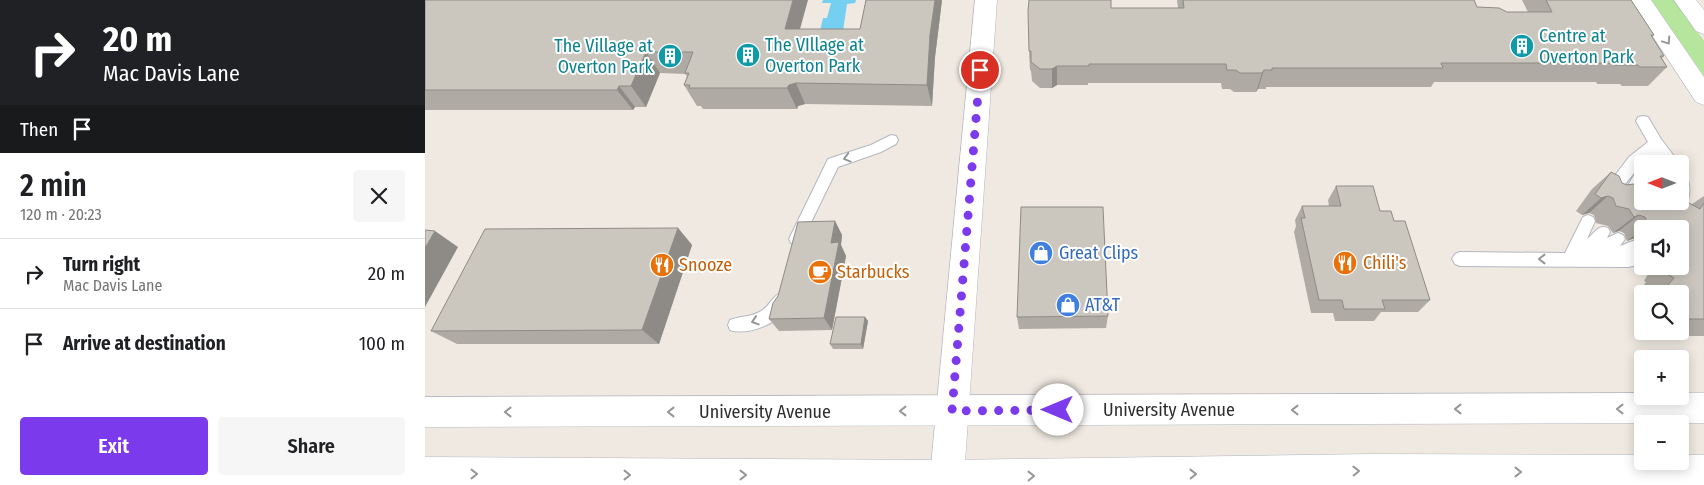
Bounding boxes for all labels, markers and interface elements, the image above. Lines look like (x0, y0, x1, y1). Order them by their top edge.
text: 20 m (103, 18, 172, 60)
icon: right (20, 20, 85, 85)
place label: Centre at Overton Park (1539, 25, 1635, 68)
building icon: Centre at Overton Park (1509, 33, 1535, 59)
place label: The VIllage at Overton Park (765, 34, 864, 77)
place label: The Village at Overton Park (554, 35, 654, 78)
one-way arrow (1661, 35, 1670, 44)
building icon: The VIllage at Overton Park (735, 42, 761, 68)
building icon: The Village at Overton Park (657, 43, 683, 69)
pin (959, 49, 1001, 91)
icon: arrive (966, 56, 994, 84)
text: Mac Davis Lane (103, 60, 240, 87)
icon: arrive (68, 115, 96, 143)
text: Then (20, 118, 58, 141)
one-way arrow (843, 152, 852, 162)
north arrow (1634, 155, 1689, 210)
map controls (1634, 155, 1689, 470)
text: 2 min (20, 168, 87, 204)
button: close (353, 170, 405, 222)
text: 120 m · 20:23 (20, 205, 102, 224)
button: sound (1634, 220, 1689, 275)
shop icon: Great Clips (1028, 240, 1054, 266)
place label: Great Clips (1059, 242, 1139, 264)
restaurant icon: Chili's (1332, 250, 1358, 276)
restaurant icon: Snooze (649, 252, 675, 278)
place label: Chili's (1363, 252, 1407, 274)
text: Turn right (63, 253, 140, 276)
place label: Snooze (679, 254, 732, 276)
one-way arrow (1537, 254, 1545, 264)
cafe icon: Starbucks (807, 259, 833, 285)
icon: right (20, 260, 48, 288)
place label: Starbucks (837, 261, 910, 283)
text: 20 m (368, 262, 405, 285)
text: Mac Davis Lane (63, 276, 162, 295)
button: search (1634, 285, 1689, 340)
shop icon: AT&T (1055, 292, 1081, 318)
place label: AT&T (1085, 294, 1121, 316)
one-way arrow (752, 316, 760, 326)
icon: arrive (20, 330, 48, 358)
text: Arrive at destination (63, 332, 226, 355)
text: 100 m (359, 332, 405, 355)
button: + (1634, 350, 1689, 405)
position arrow (1031, 383, 1083, 435)
street label: University Avenue (1103, 399, 1235, 421)
street label: University Avenue (699, 401, 831, 423)
one-way arrow (1454, 404, 1462, 414)
one-way arrow (1616, 404, 1624, 414)
one-way arrow (1291, 405, 1299, 415)
one-way arrow (899, 406, 907, 416)
one-way arrow (504, 407, 512, 417)
one-way arrow (667, 407, 674, 417)
button: − (1634, 415, 1689, 470)
button: Exit (20, 417, 208, 475)
button: Share (218, 417, 405, 475)
one-way arrow (1352, 466, 1360, 476)
one-way arrow (1514, 467, 1522, 477)
one-way arrow (1189, 468, 1197, 479)
one-way arrow (470, 469, 478, 479)
one-way arrow (623, 469, 631, 480)
one-way arrow (740, 470, 748, 480)
one-way arrow (1027, 471, 1035, 481)

